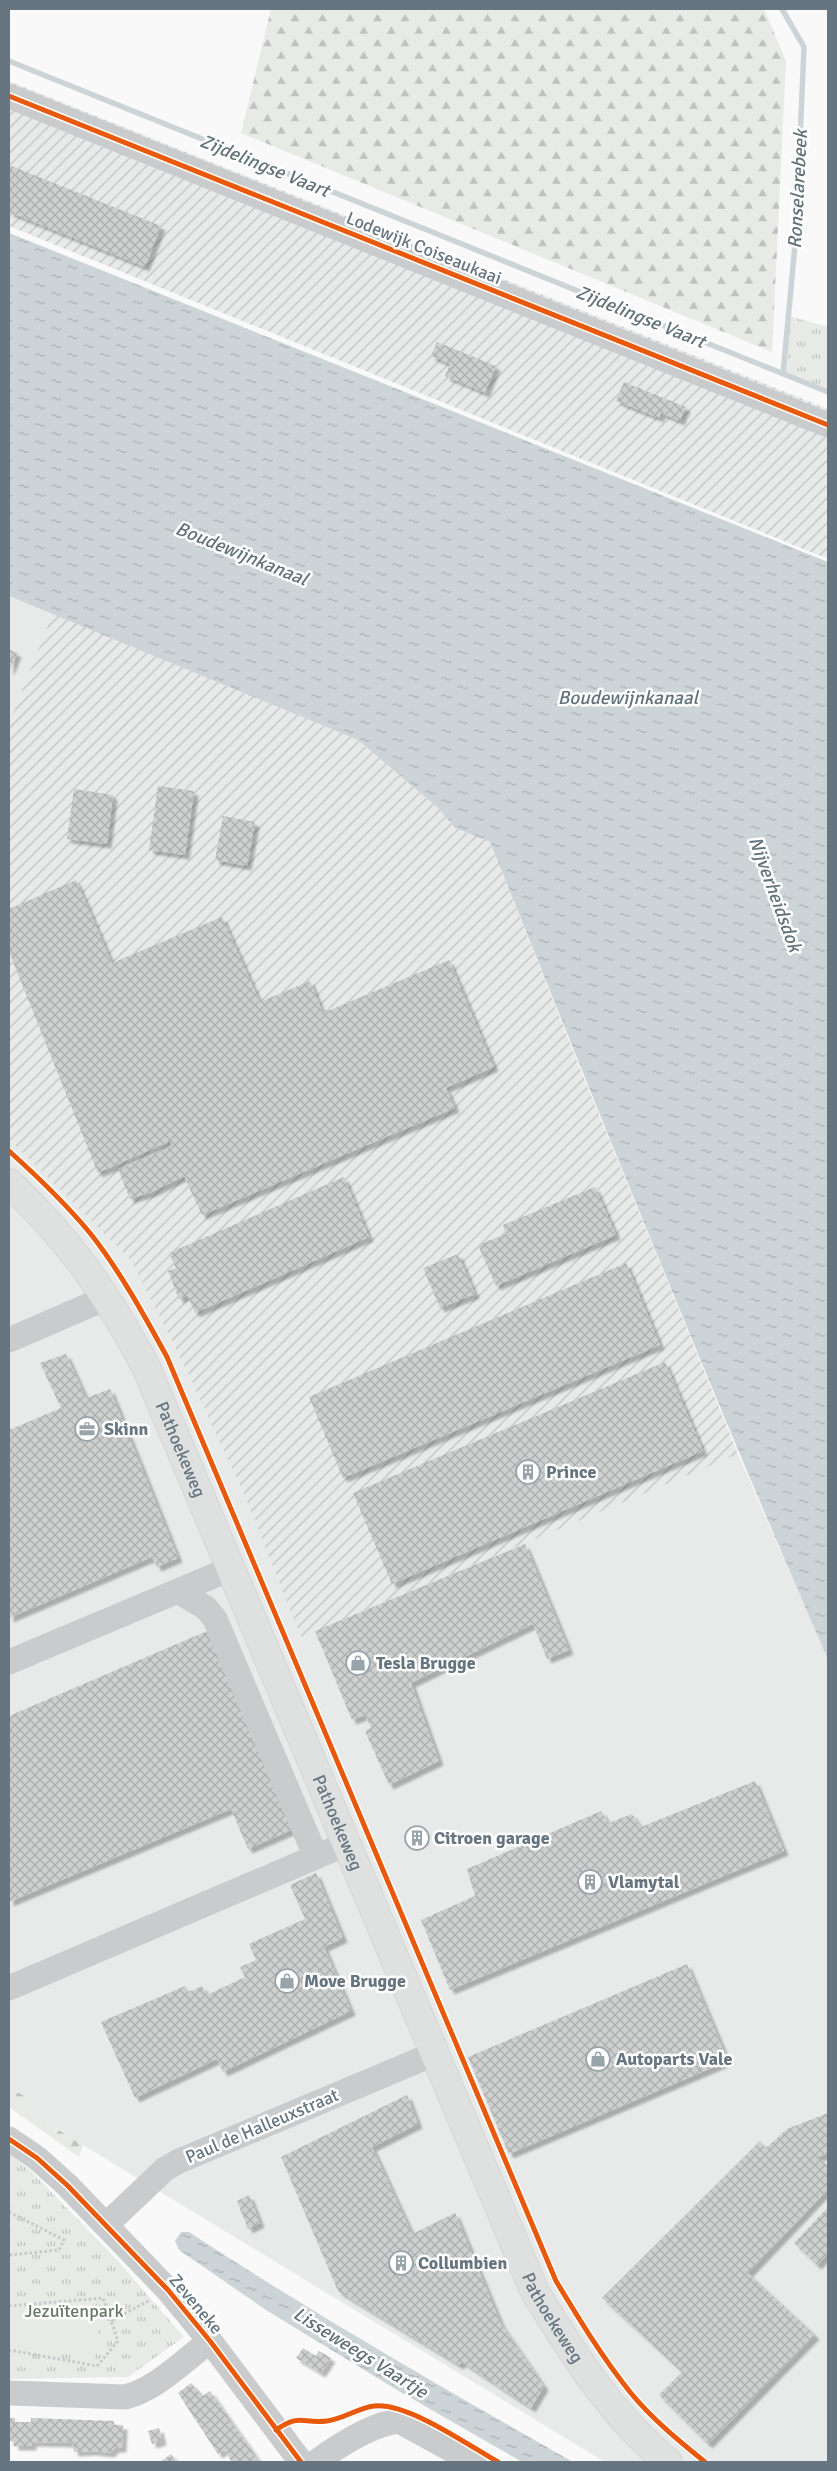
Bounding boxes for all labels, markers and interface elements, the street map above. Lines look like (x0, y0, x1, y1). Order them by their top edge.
water label: Ronselarebeek (783, 127, 813, 249)
water label: Zijdelingse Vaart (197, 129, 335, 204)
street label: Lodewijk Coiseaukaai (343, 207, 505, 289)
water label: Zijdelingse Vaart (573, 280, 711, 355)
water label: Boudewijnkanaal (172, 517, 312, 592)
water label: Boudewijnkanaal (558, 686, 700, 710)
water label: Nijverheidsdok (743, 833, 808, 957)
street label: Pathoekeweg (151, 1398, 211, 1501)
office icon: Skinn (74, 1416, 100, 1442)
place label: Skinn (104, 1418, 149, 1440)
building icon: Prince (515, 1459, 541, 1485)
place label: Prince (546, 1461, 596, 1483)
shop icon: Tesla Brugge (345, 1650, 371, 1676)
place label: Tesla Brugge (376, 1652, 476, 1674)
street label: Pathoekeweg (308, 1771, 368, 1874)
building icon: Citroen garage (404, 1825, 430, 1851)
place label: Citroen garage (434, 1827, 550, 1849)
building icon: Vlamytal (577, 1869, 603, 1895)
place label: Vlamytal (608, 1871, 680, 1893)
shop icon: Move Brugge (274, 1968, 300, 1994)
place label: Move Brugge (304, 1970, 406, 1992)
shop icon: Autoparts Vale (585, 2046, 611, 2072)
place label: Autoparts Vale (616, 2048, 732, 2070)
street label: Paul de Halleuxstraat (182, 2084, 342, 2168)
building icon: Collumbien (388, 2250, 414, 2276)
place label: Collumbien (418, 2252, 507, 2274)
street label: Zeveneke (164, 2269, 228, 2339)
street label: Pathoekeweg (517, 2269, 588, 2367)
park label: Jezuïtenpark (25, 2300, 123, 2322)
water label: Lisseweegs Vaartje (289, 2302, 433, 2405)

